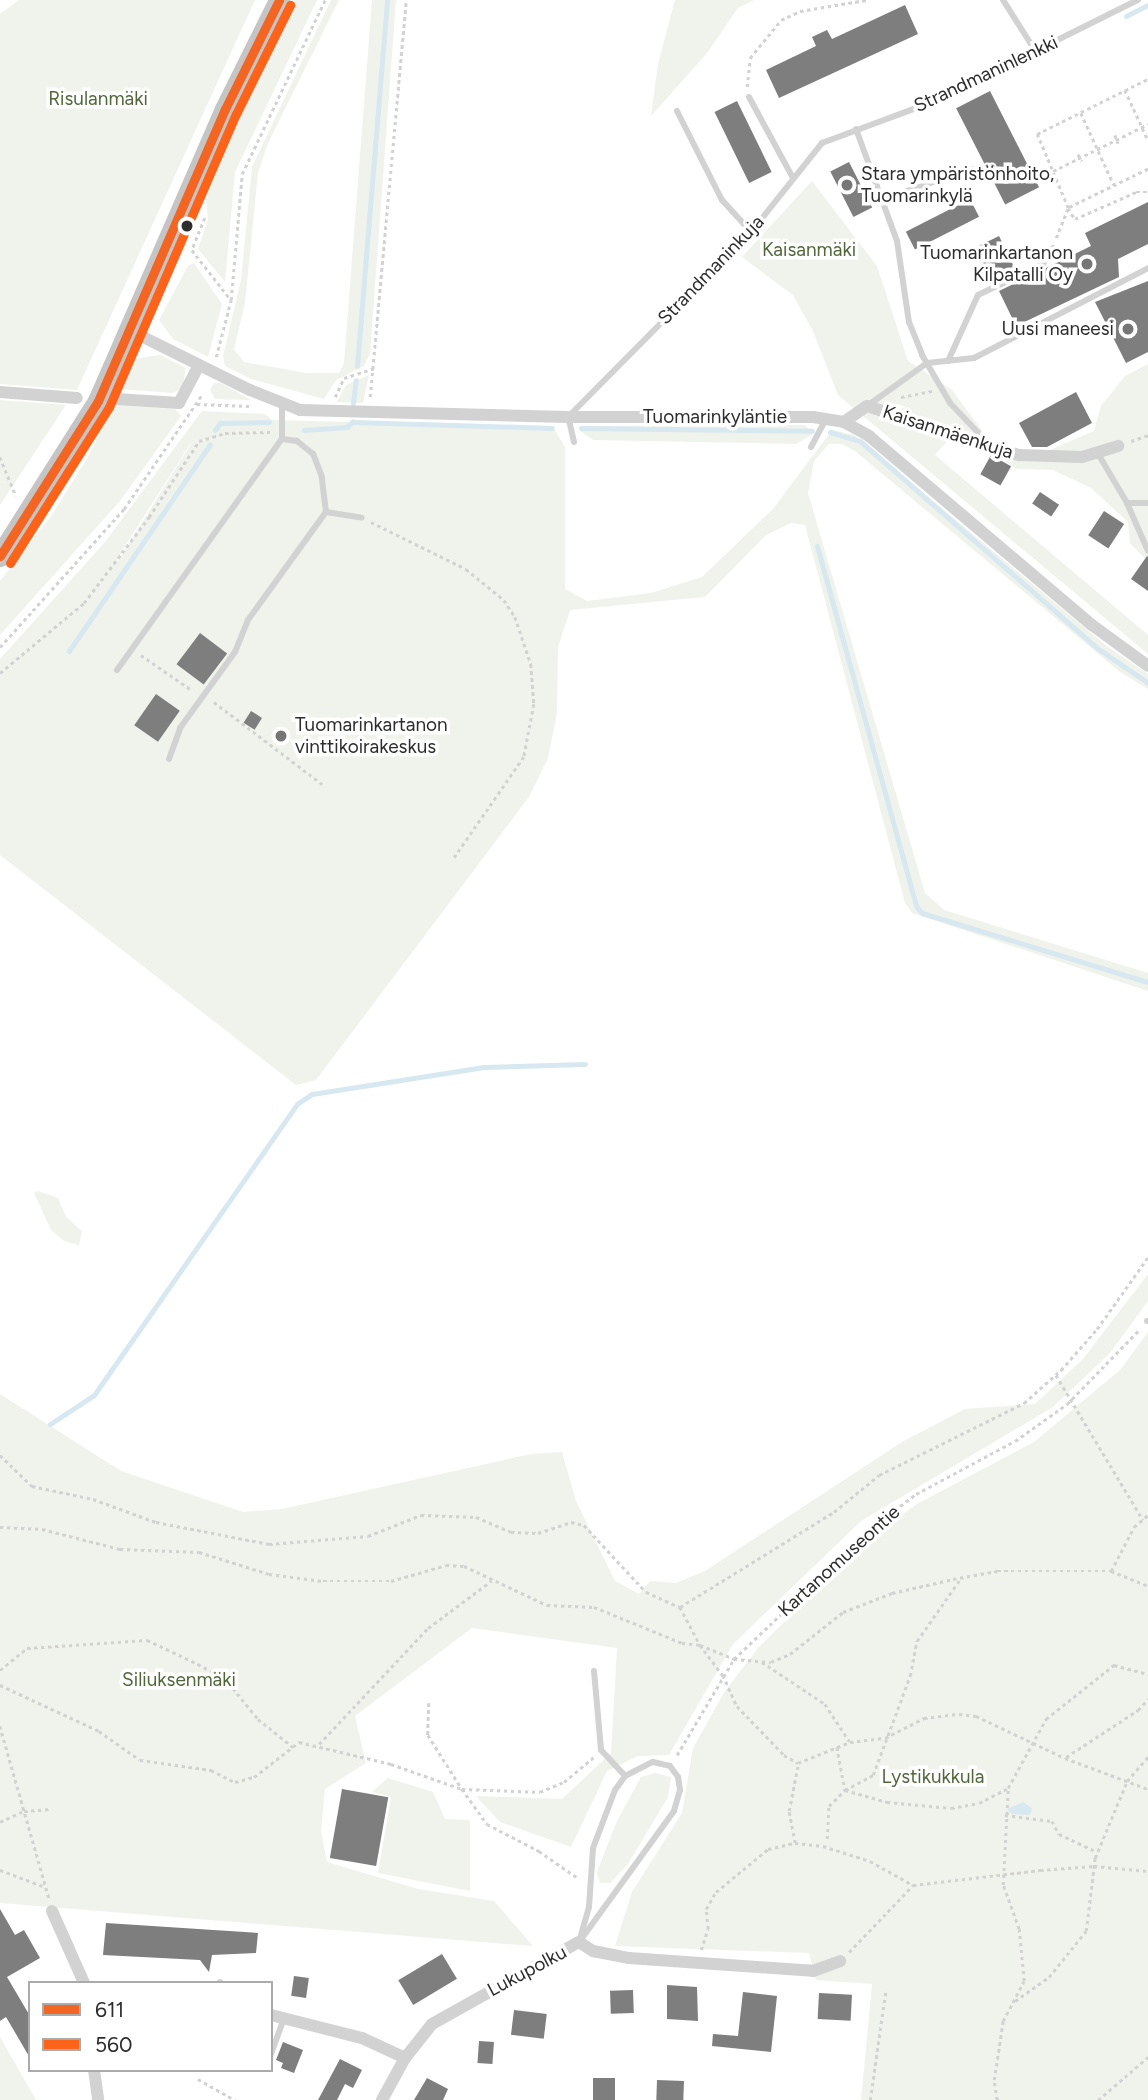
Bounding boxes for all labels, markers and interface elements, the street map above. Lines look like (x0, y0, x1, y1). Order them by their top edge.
street label: Strandmaninlenkki (910, 31, 1062, 117)
park label: Risulanmäki (48, 88, 148, 110)
place label: Stara ympäristönhoito, Tuomarinkylä (861, 163, 1054, 207)
marker: Stara ympäristönhoito, Tuomarinkylä (839, 177, 855, 193)
street label: Strandmaninkuja (653, 211, 769, 329)
unlabelled marker (180, 219, 194, 233)
park label: Kaisanmäki (762, 239, 856, 261)
place label: Tuomarinkartanon Kilpatalli Oy (920, 242, 1073, 286)
marker: Tuomarinkartanon Kilpatalli Oy (1079, 256, 1095, 272)
place label: Uusi maneesi (1002, 318, 1114, 340)
marker: Uusi maneesi (1120, 321, 1136, 337)
street label: Kaisanmäenkuja (880, 400, 1016, 464)
street label: Tuomarinkyläntie (643, 406, 787, 428)
place label: Tuomarinkartanon vinttikoirakeskus (295, 714, 448, 758)
marker: Tuomarinkartanon vinttikoirakeskus (273, 728, 289, 744)
street label: Kartanomuseontie (774, 1500, 904, 1622)
park label: Siliuksenmäki (122, 1669, 236, 1691)
park label: Lystikukkula (882, 1766, 984, 1788)
street label: Lukupolku (483, 1941, 571, 2001)
legend (28, 1981, 273, 2072)
text: 611 (95, 1997, 124, 2022)
text: 560 (95, 2032, 132, 2057)

